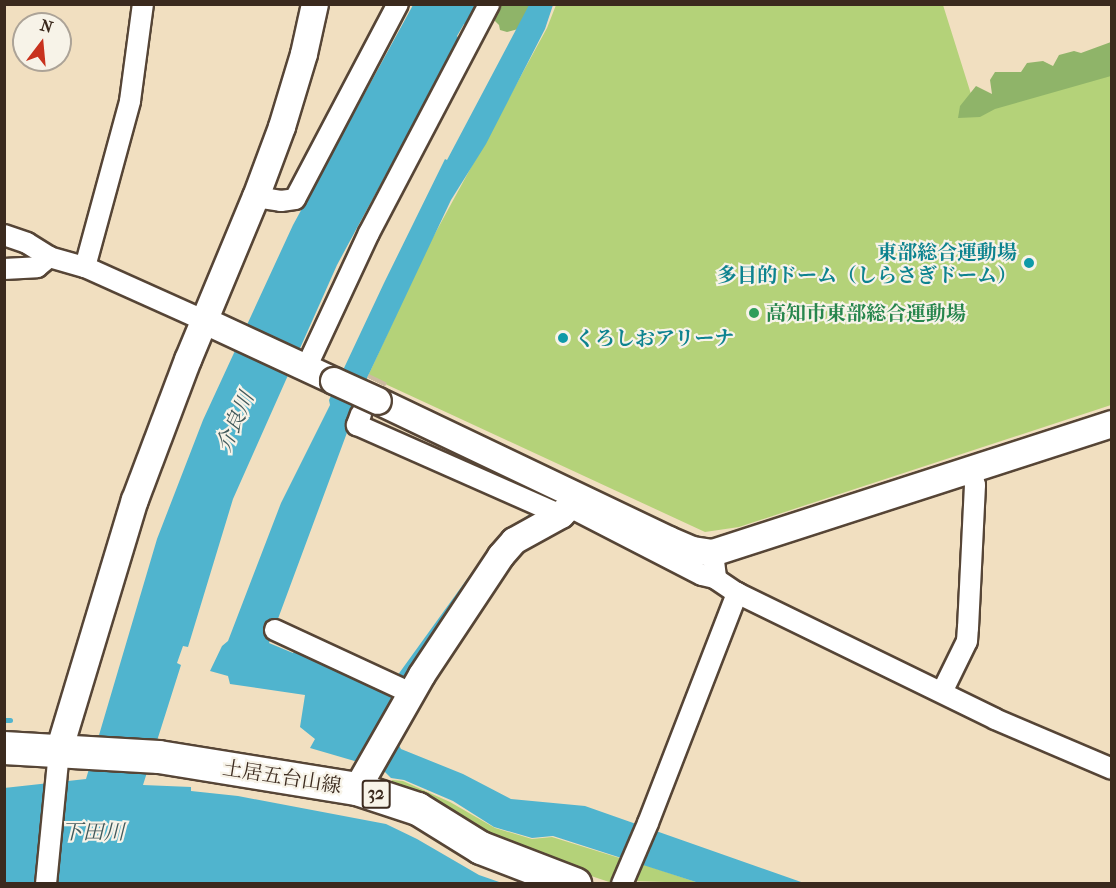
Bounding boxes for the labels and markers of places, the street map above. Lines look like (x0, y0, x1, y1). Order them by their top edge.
place label: 東部総合運動場 多目的ドーム（しらさぎドーム） (717, 240, 1017, 287)
marker: 東部総合運動場 多目的ドーム（しらさぎドーム） (1022, 256, 1036, 270)
place label: 高知市東部総合運動場 (766, 301, 966, 325)
marker: 高知市東部総合運動場 (747, 306, 761, 320)
place label: くろしおアリーナ (575, 326, 735, 350)
marker: くろしおアリーナ (556, 331, 570, 345)

